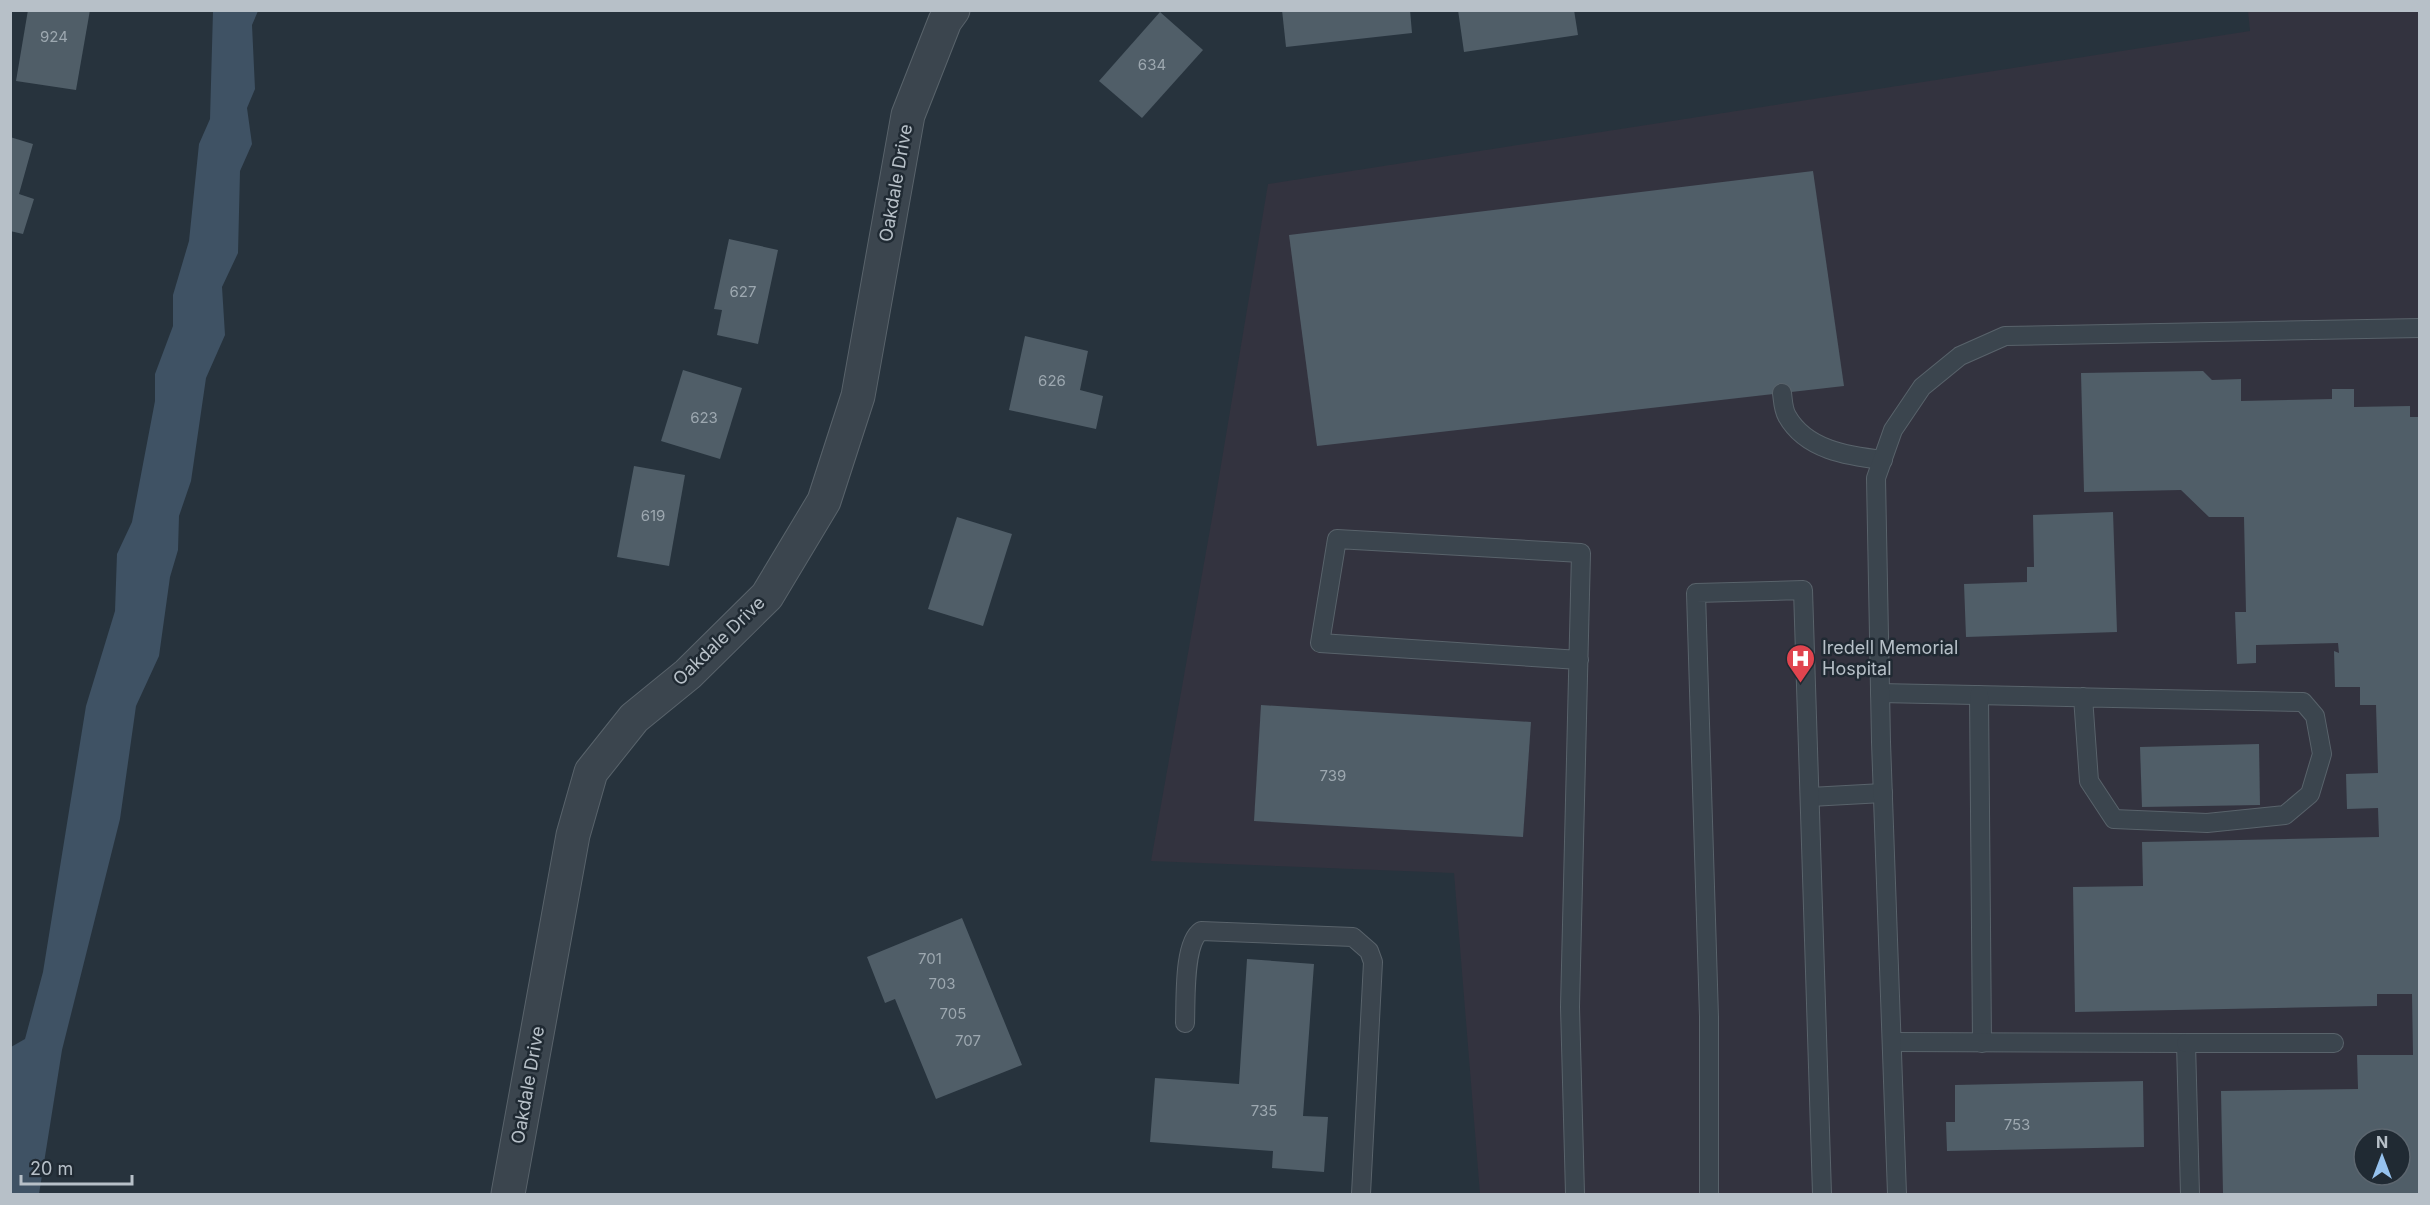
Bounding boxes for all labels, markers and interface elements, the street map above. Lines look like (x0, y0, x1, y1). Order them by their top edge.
house number: 924 (40, 27, 68, 46)
house number: 634 (1138, 55, 1166, 74)
street label: Oakdale Drive (875, 122, 916, 243)
house number: 627 (730, 282, 756, 301)
house number: 626 (1038, 371, 1066, 390)
house number: 623 (690, 408, 718, 427)
house number: 619 (641, 506, 665, 525)
street label: Oakdale Drive (669, 592, 769, 690)
place label: Iredell Memorial Hospital (1822, 637, 1958, 679)
hospital icon: Iredell Memorial Hospital (1785, 642, 1817, 684)
house number: 739 (1320, 766, 1346, 785)
house number: 701 (918, 949, 942, 968)
house number: 703 (929, 974, 955, 993)
house number: 705 (940, 1004, 966, 1023)
street label: Oakdale Drive (507, 1024, 548, 1145)
house number: 707 (955, 1031, 981, 1050)
house number: 735 (1251, 1101, 1277, 1120)
house number: 753 (2004, 1115, 2030, 1134)
north arrow (2352, 1127, 2412, 1187)
text: N (2376, 1132, 2388, 1152)
scale bar (21, 1148, 132, 1186)
text: 20 m (30, 1158, 73, 1179)

